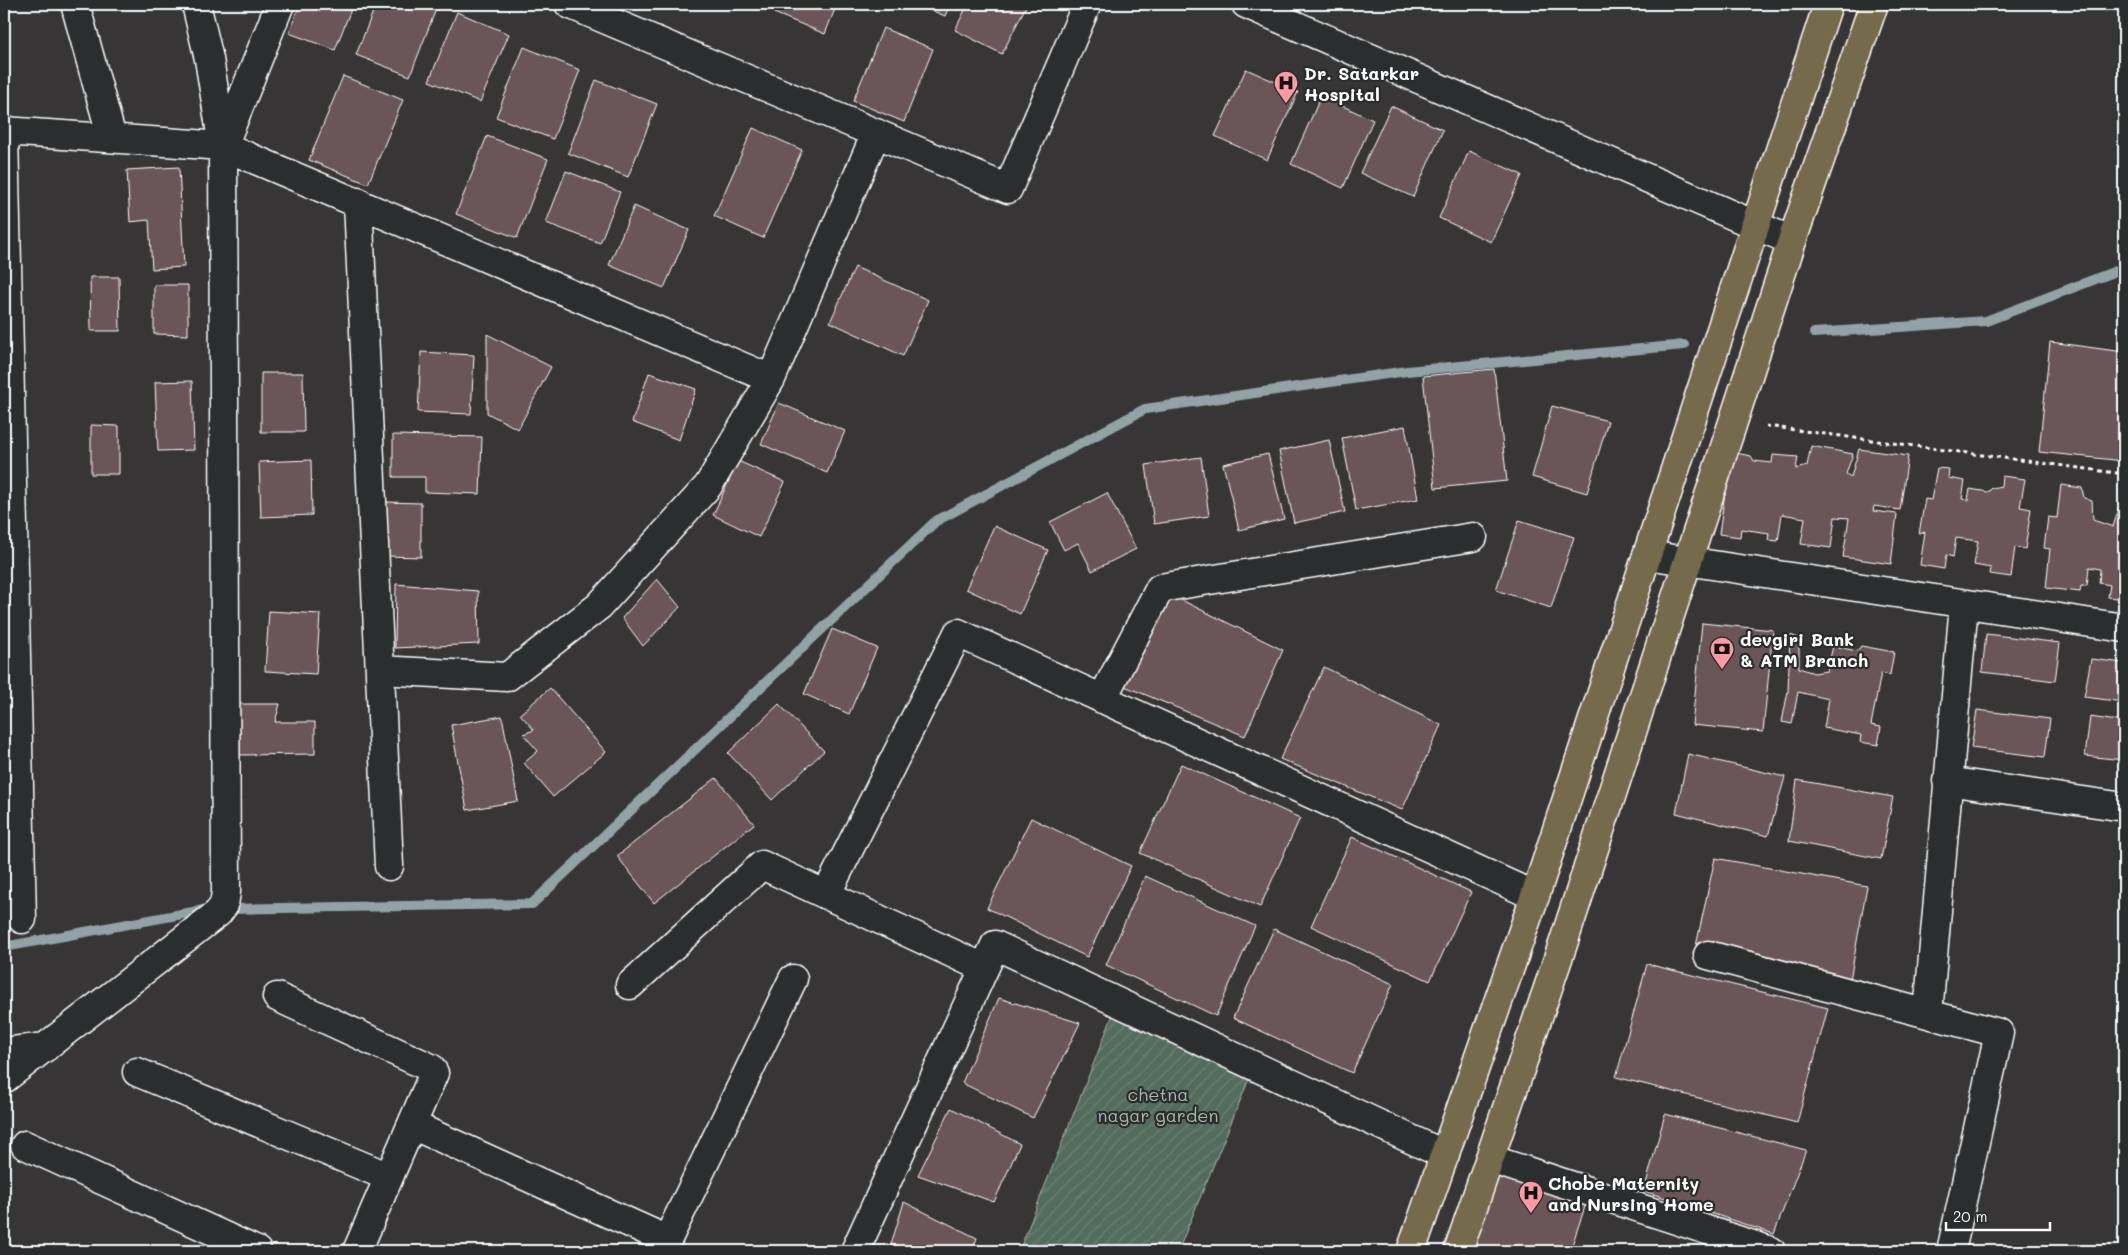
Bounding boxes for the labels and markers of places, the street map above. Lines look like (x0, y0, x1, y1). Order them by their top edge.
place label: Dr. Satarkar Hospital (1304, 61, 1419, 106)
hospital icon: Dr. Satarkar Hospital (1273, 70, 1299, 104)
place label: devgiri Bank & ATM Branch (1740, 627, 1868, 672)
bank icon: devgiri Bank & ATM Branch (1709, 636, 1735, 670)
place label: Chobe Maternity and Nursing Home (1548, 1171, 1714, 1216)
hospital icon: Chobe Maternity and Nursing Home (1518, 1180, 1544, 1214)

